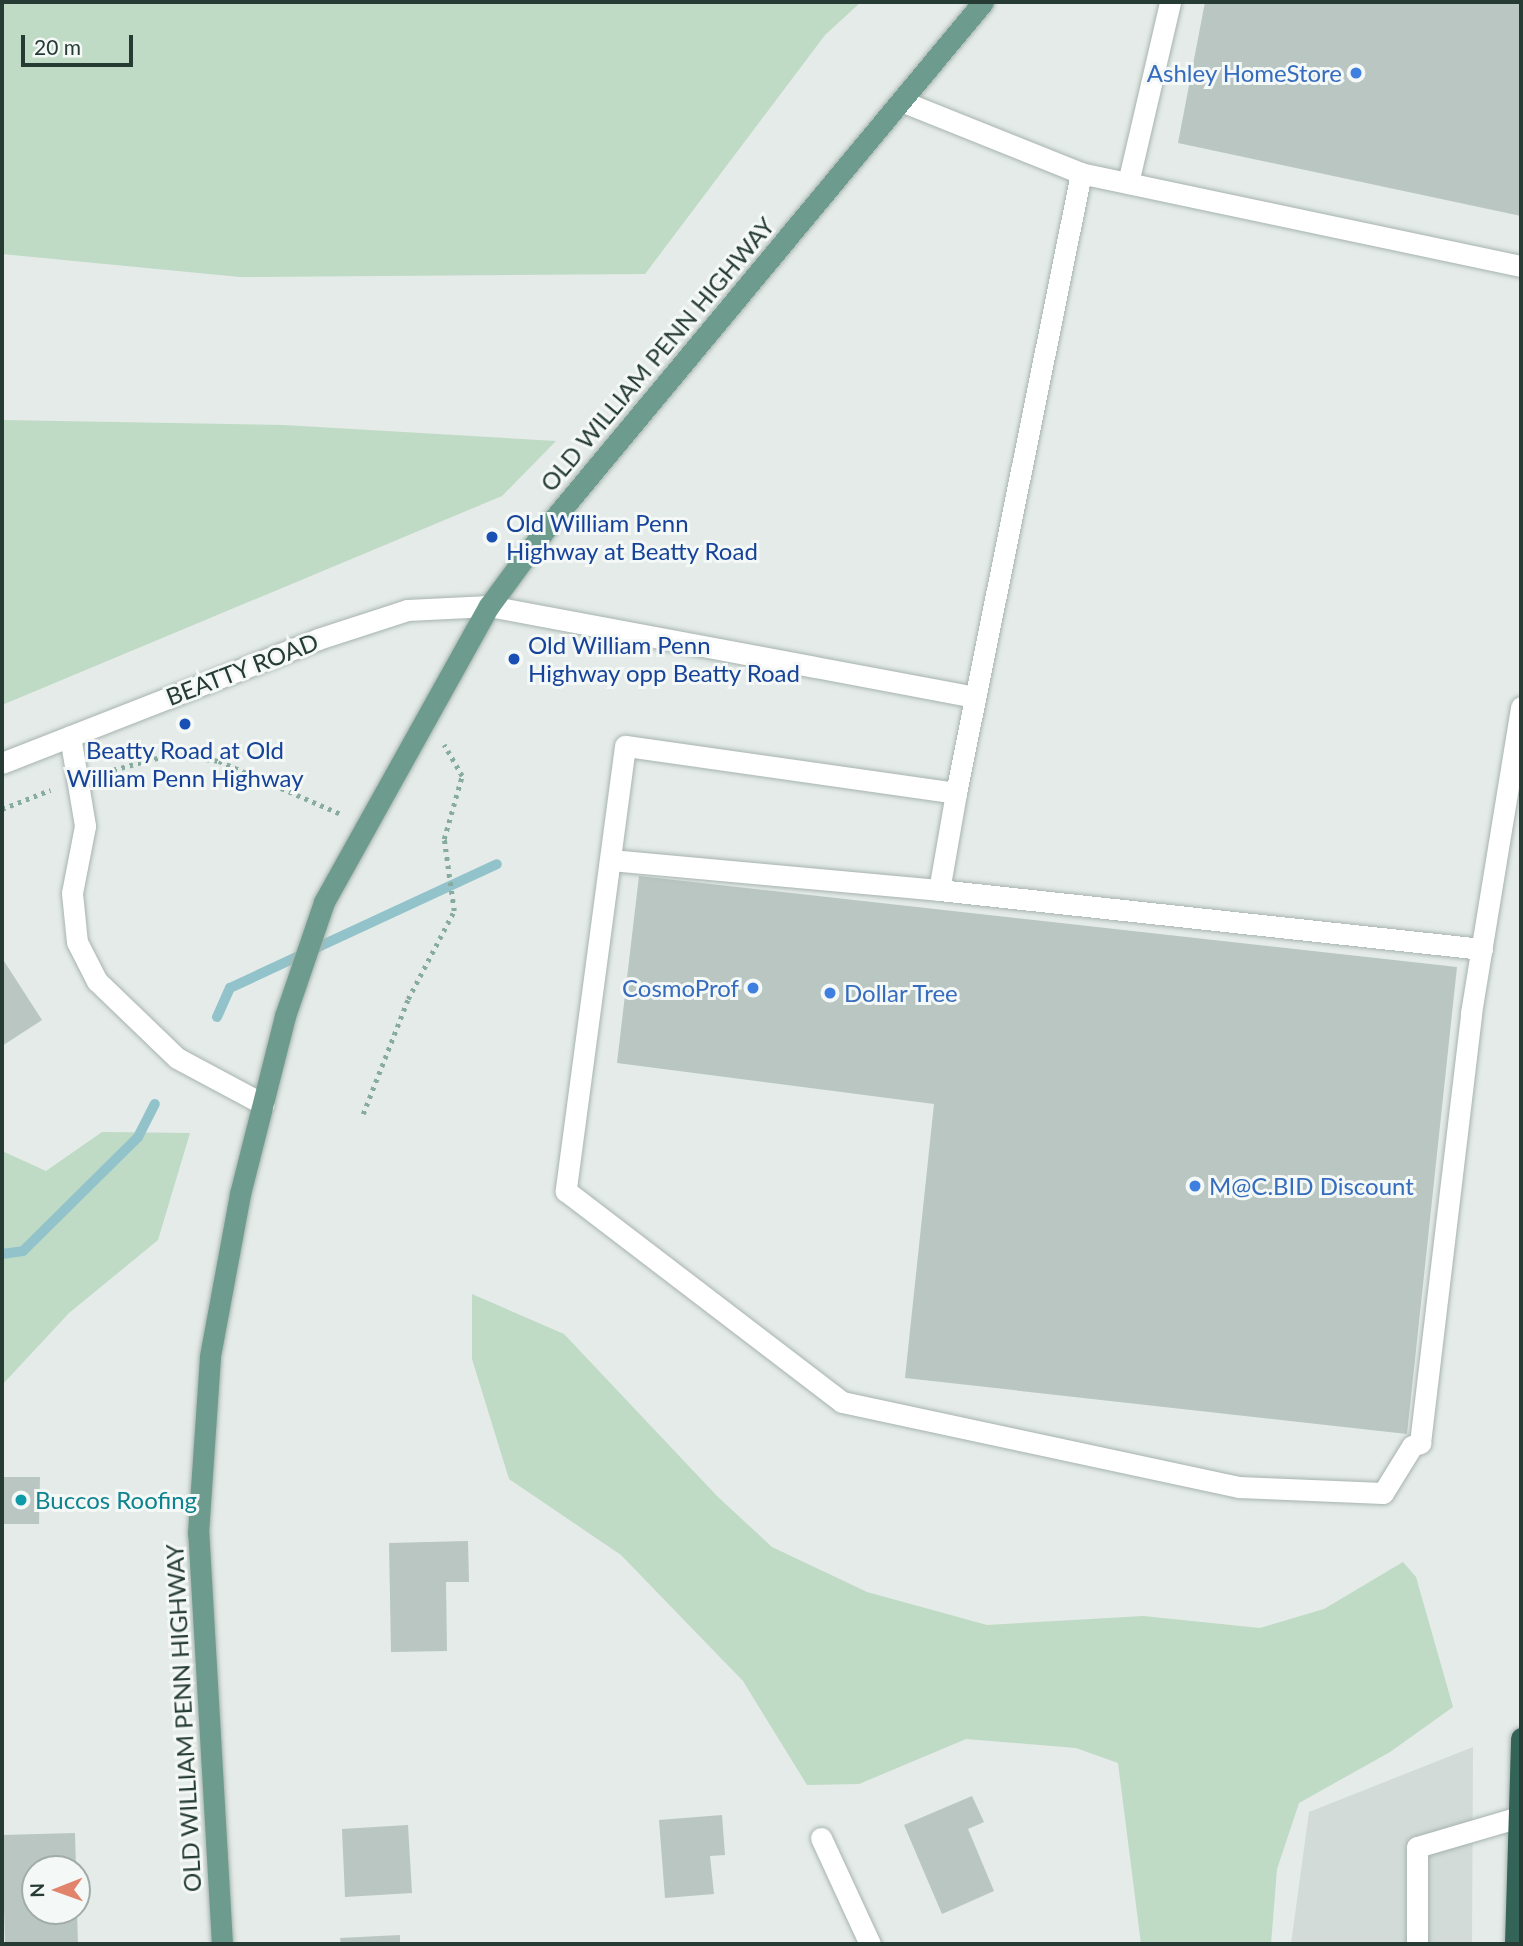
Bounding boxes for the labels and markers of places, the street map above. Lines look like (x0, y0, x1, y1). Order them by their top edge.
place label: Ashley HomeStore (1146, 59, 1342, 87)
marker: Ashley HomeStore (1348, 65, 1364, 81)
place label: Old William Penn Highway at Beatty Road (506, 509, 759, 565)
marker: Old William Penn Highway at Beatty Road (484, 529, 500, 545)
place label: Old William Penn Highway opp Beatty Road (528, 631, 801, 687)
marker: Old William Penn Highway opp Beatty Road (506, 651, 522, 667)
marker: Beatty Road at Old William Penn Highway (177, 716, 193, 732)
place label: Beatty Road at Old William Penn Highway (66, 736, 304, 792)
place label: CosmoProf (622, 974, 739, 1002)
place label: Dollar Tree (844, 979, 959, 1007)
marker: CosmoProf (745, 980, 761, 996)
marker: Dollar Tree (822, 985, 838, 1001)
place label: M@C.BID Discount (1209, 1172, 1414, 1200)
marker: M@C.BID Discount (1187, 1178, 1203, 1194)
place label: Buccos Roofing (35, 1486, 197, 1514)
marker: Buccos Roofing (13, 1492, 29, 1508)

